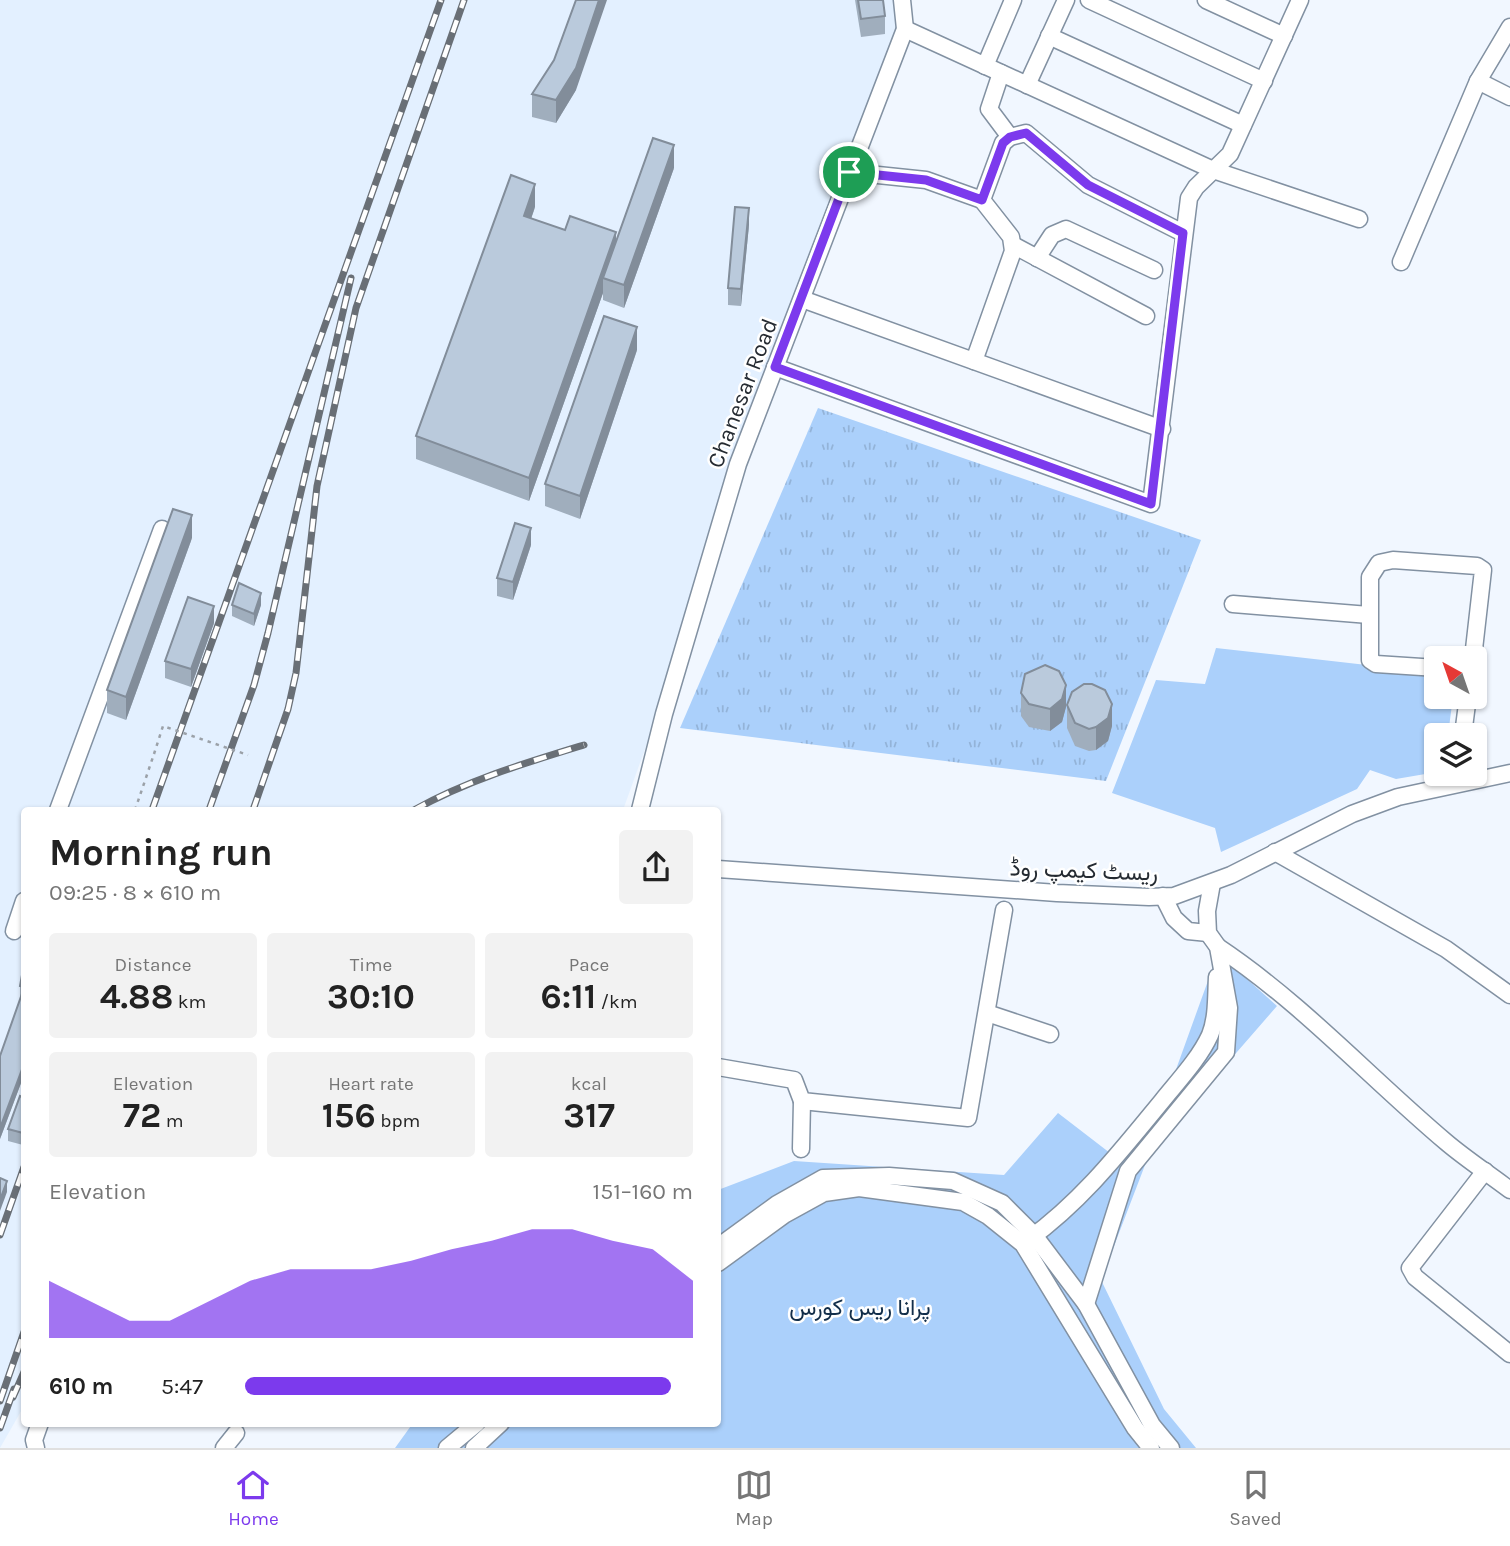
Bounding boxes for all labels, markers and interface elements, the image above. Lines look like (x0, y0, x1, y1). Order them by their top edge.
pin (819, 142, 879, 202)
icon: arrive (830, 153, 868, 191)
street label: Chanesar Road (702, 315, 783, 472)
north arrow (1424, 646, 1488, 709)
map controls (1424, 646, 1487, 786)
button: layers (1424, 723, 1487, 786)
text: Morning run (49, 830, 273, 875)
button: share (619, 830, 693, 904)
street label: ریسٹ کیمپ روڈ (1009, 854, 1159, 889)
text: 09:25 · 8 × 610 m (49, 879, 221, 906)
text: Distance (115, 954, 191, 976)
text: Time (350, 954, 392, 976)
text: Pace (569, 954, 609, 976)
text: 4.88 (100, 976, 173, 1017)
text: 30:10 (327, 976, 415, 1017)
text: 6:11 (541, 976, 596, 1017)
text: km (173, 991, 206, 1013)
text: /km (596, 991, 637, 1013)
text: Elevation (113, 1073, 193, 1095)
text: Heart rate (328, 1073, 414, 1095)
text: kcal (571, 1073, 607, 1095)
text: 72 (123, 1095, 161, 1136)
text: 156 (322, 1095, 376, 1136)
text: 317 (563, 1095, 615, 1136)
text: m (161, 1110, 183, 1132)
text: bpm (376, 1110, 420, 1132)
text: Elevation (49, 1178, 146, 1205)
text: 151–160 m (593, 1178, 693, 1205)
park label: پرانا ریس کورس (789, 1294, 931, 1323)
text: 610 m (49, 1373, 113, 1400)
text: 5:47 (161, 1373, 203, 1400)
tab: Home (228, 1466, 279, 1530)
tab: Map (735, 1466, 773, 1530)
tab: Saved (1229, 1466, 1282, 1530)

